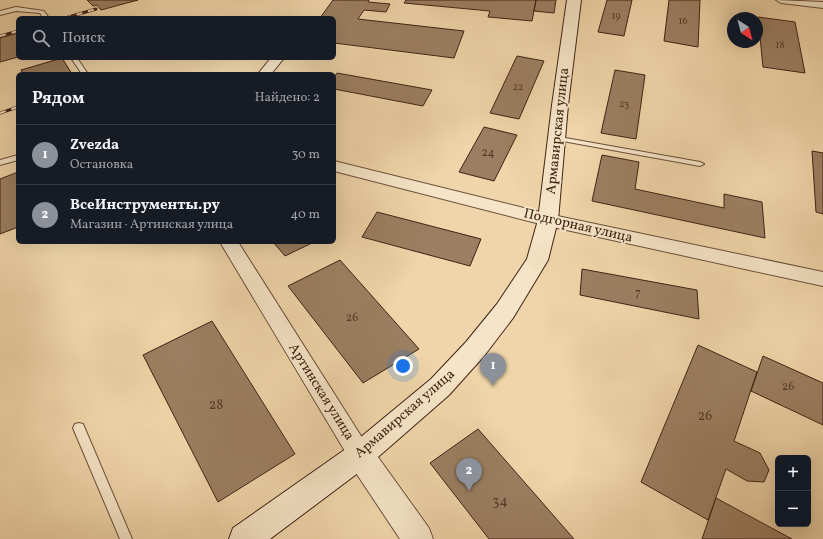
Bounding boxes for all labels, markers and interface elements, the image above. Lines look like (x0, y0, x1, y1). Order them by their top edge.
house number: 19 (611, 9, 621, 23)
north arrow (727, 12, 763, 48)
house number: 16 (679, 14, 687, 28)
search box (16, 16, 336, 60)
icon: search (30, 27, 52, 49)
text: Поиск (62, 28, 105, 49)
house number: 18 (776, 38, 784, 52)
street label: Армавирская улица (542, 67, 574, 195)
house number: 22 (513, 80, 523, 94)
text: Рядом (32, 87, 85, 110)
text: Найдено: 2 (255, 89, 320, 107)
house number: 23 (619, 97, 629, 111)
text: Zvezda (70, 135, 119, 156)
house number: 24 (481, 145, 495, 161)
text: 1 (42, 146, 48, 164)
text: 30 m (292, 146, 320, 164)
text: Остановка (70, 156, 133, 174)
text: ВсеИнструменты.ру (70, 195, 220, 216)
street label: Подгорная улица (522, 204, 634, 248)
text: 2 (42, 206, 48, 224)
text: 40 m (291, 206, 320, 224)
text: Магазин · Артинская улица (70, 216, 233, 234)
house number: 7 (635, 285, 641, 301)
house number: 26 (346, 310, 358, 326)
street label: Артинская улица (283, 340, 359, 444)
pin: 1 (480, 353, 506, 386)
your location (393, 356, 413, 376)
street label: Армавирская улица (351, 365, 459, 463)
house number: 26 (782, 379, 794, 395)
house number: 28 (209, 396, 223, 415)
house number: 26 (698, 407, 712, 426)
map controls (775, 455, 811, 527)
button: + (775, 455, 811, 491)
pin: 2 (456, 458, 482, 491)
button: − (775, 491, 811, 527)
house number: 34 (492, 492, 508, 511)

